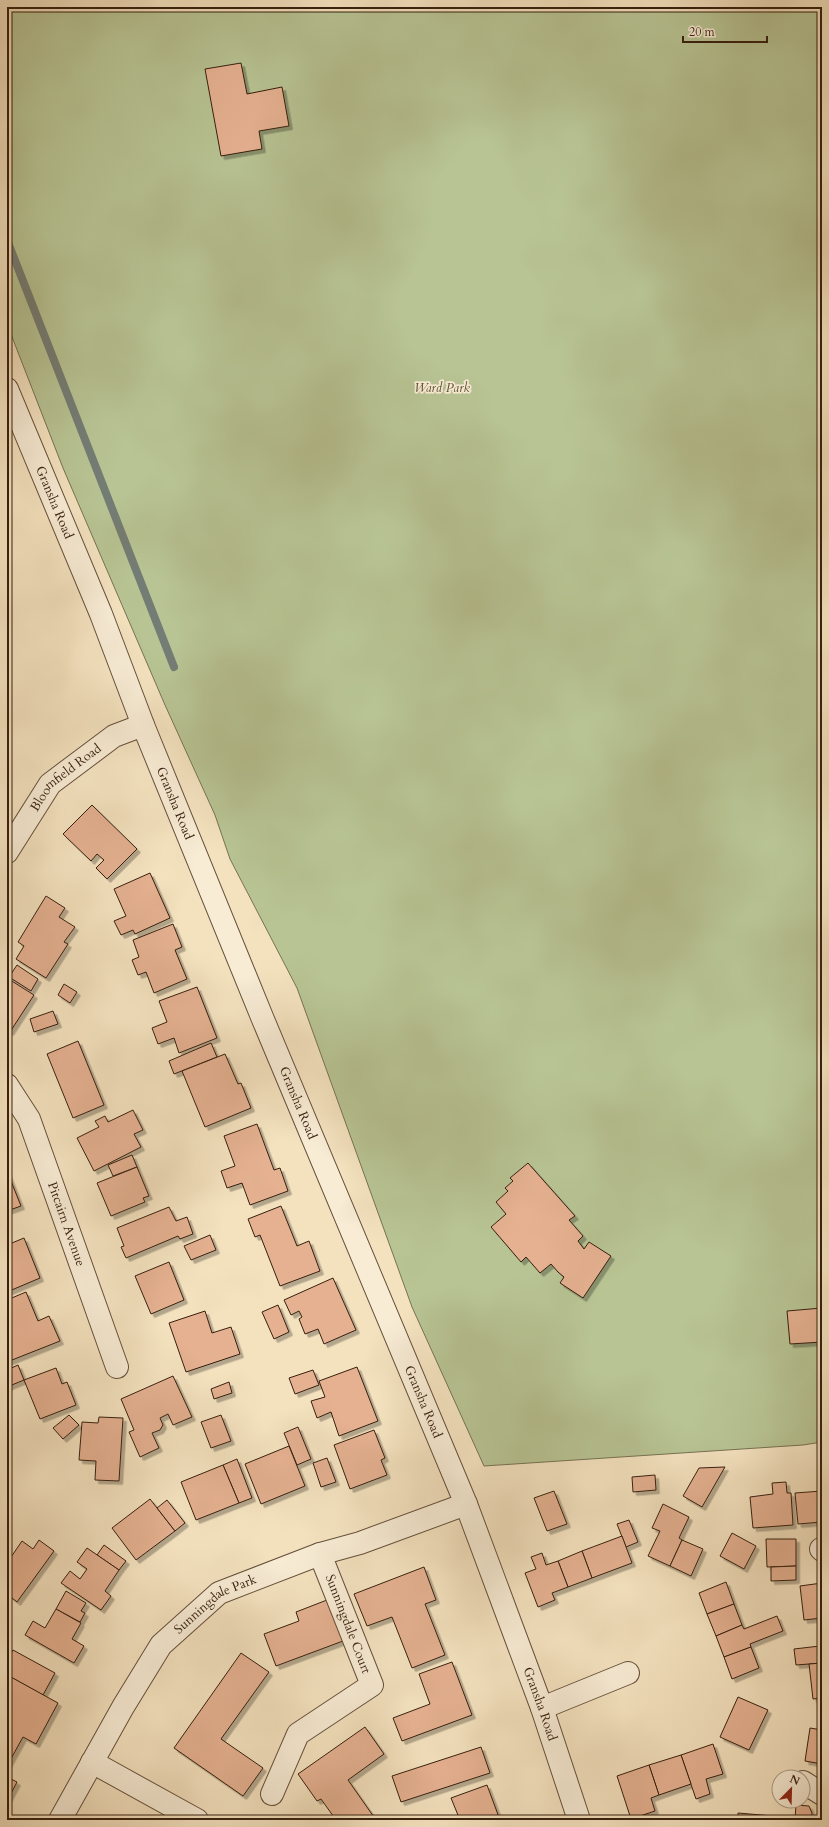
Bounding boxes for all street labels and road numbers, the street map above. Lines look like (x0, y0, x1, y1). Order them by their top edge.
street label: Gransha Road (31, 463, 78, 542)
street label: Bloomfield Road (26, 740, 105, 815)
street label: Gransha Road (152, 764, 198, 842)
street label: Gransha Road (275, 1064, 321, 1142)
street label: Pitcairn Avenue (43, 1179, 90, 1269)
street label: Gransha Road (400, 1363, 446, 1441)
street label: Sunningdale Park (170, 1570, 259, 1638)
street label: Sunningdale Court (321, 1572, 375, 1676)
street label: Gransha Road (518, 1664, 561, 1743)

